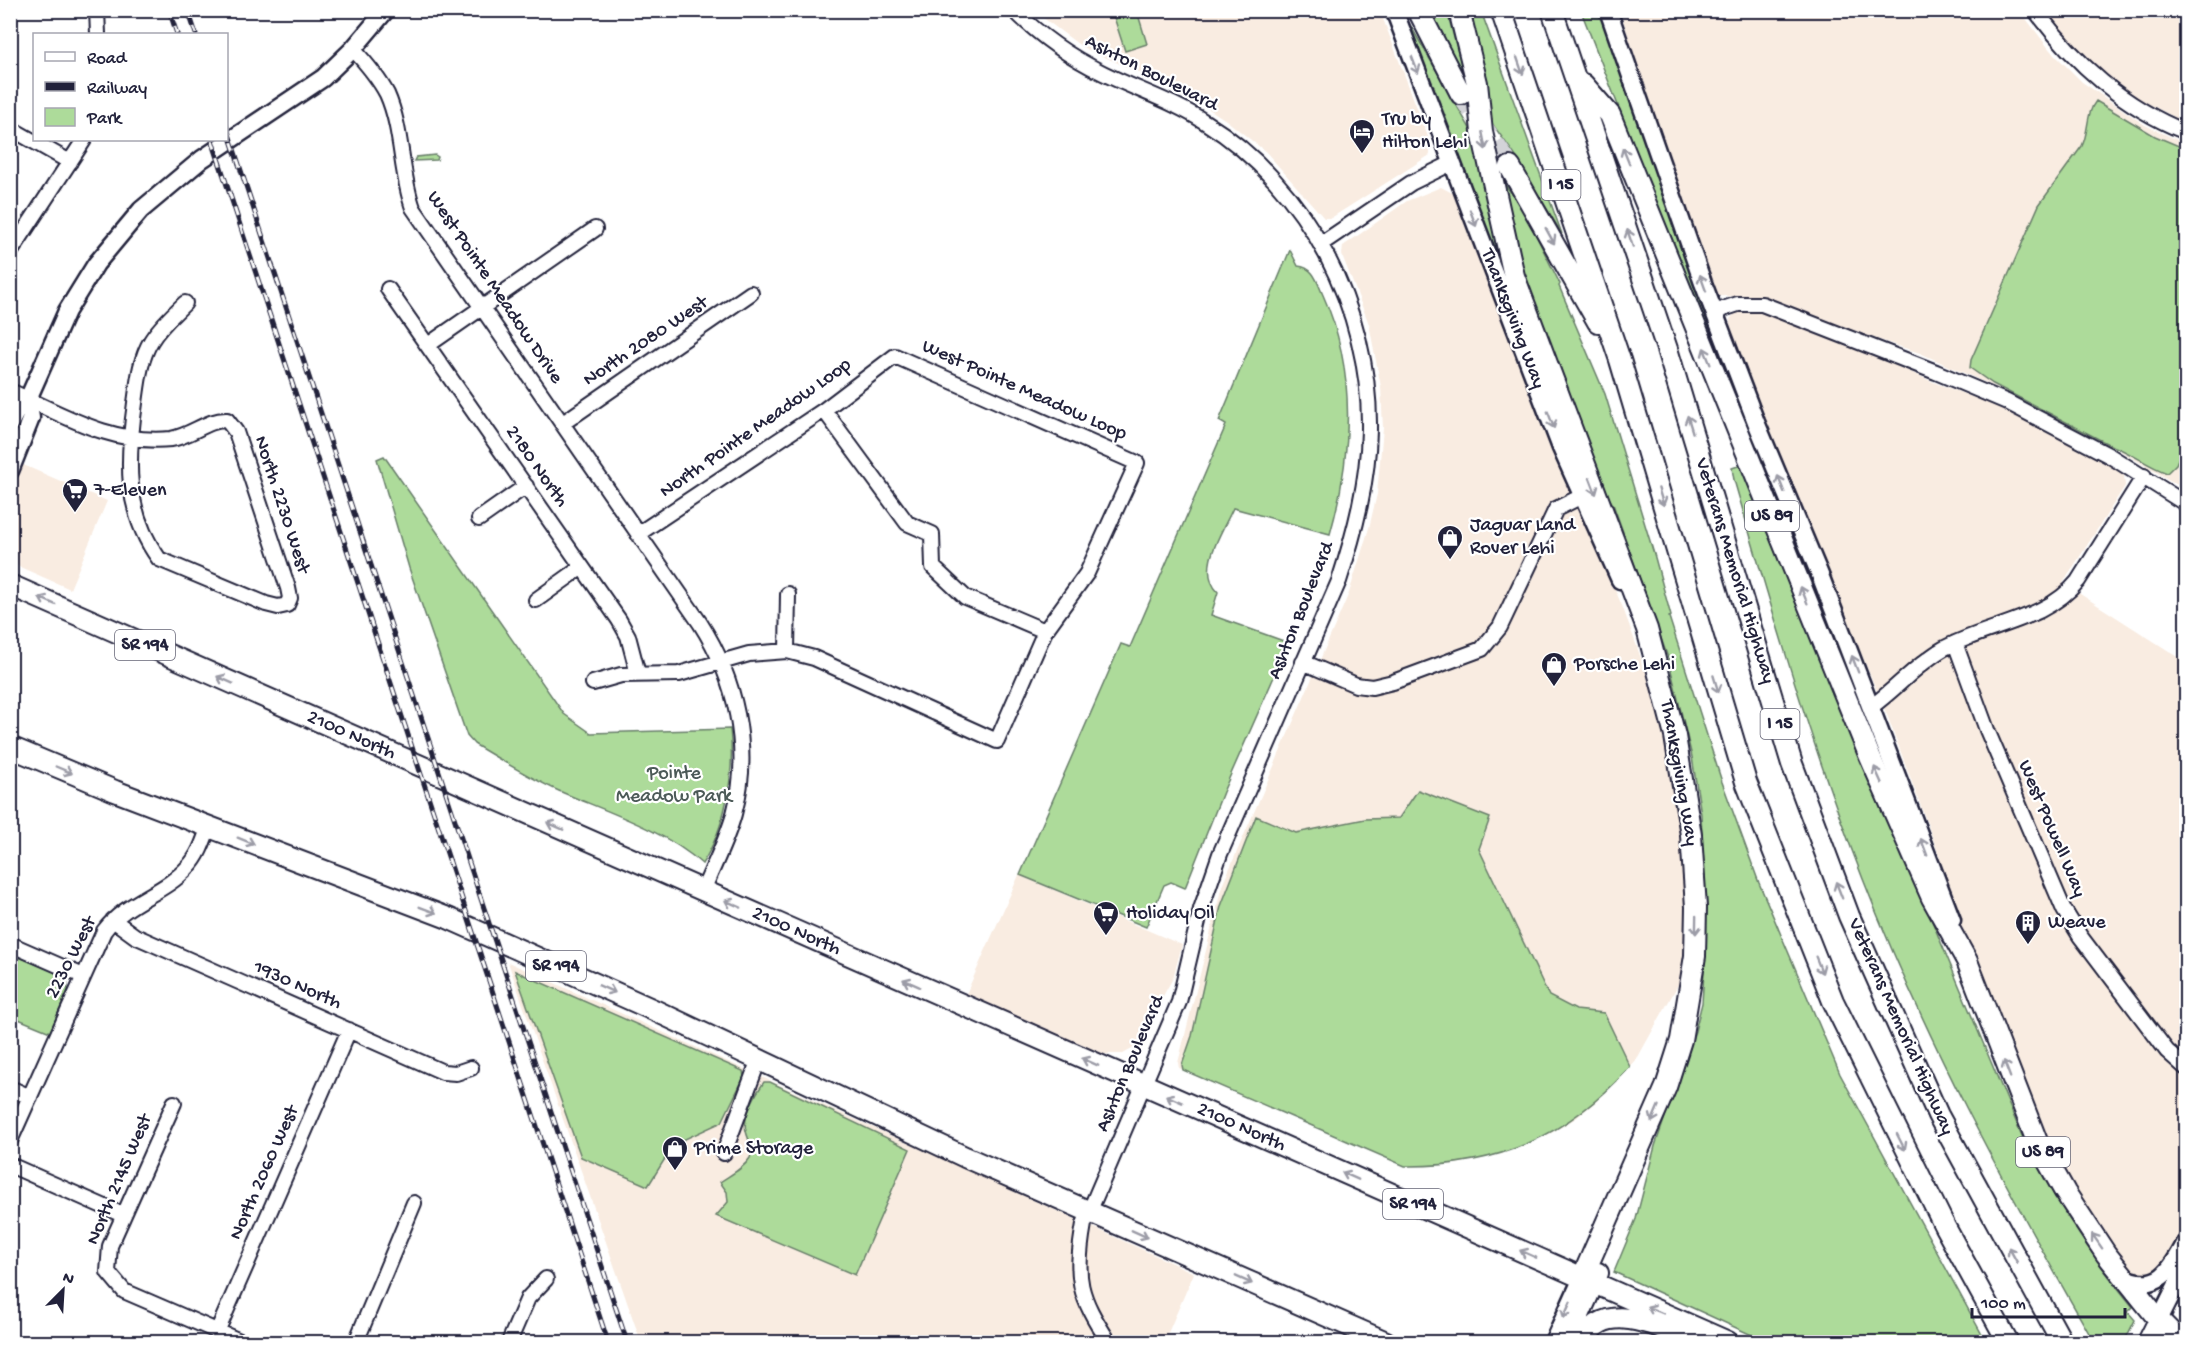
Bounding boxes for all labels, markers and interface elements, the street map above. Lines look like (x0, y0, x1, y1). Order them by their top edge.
street label: Ashton Boulevard (1081, 31, 1223, 118)
legend (33, 33, 228, 141)
text: Road (87, 49, 128, 70)
one-way arrow (1410, 55, 1421, 74)
one-way arrow (1515, 56, 1526, 75)
text: Railway (87, 79, 147, 100)
text: Park (86, 109, 123, 130)
place label: Tru by Hilton Lehi (1381, 109, 1468, 155)
hotel icon: Tru by Hilton Lehi (1347, 117, 1377, 155)
one-way arrow (1479, 131, 1490, 151)
one-way arrow (1620, 147, 1631, 165)
road number: I 15 (1542, 170, 1580, 200)
street label: West Pointe Meadow Drive (421, 187, 567, 389)
one-way arrow (1469, 208, 1480, 227)
one-way arrow (1544, 227, 1556, 244)
one-way arrow (1624, 229, 1635, 248)
street label: Thanksgiving Way (1474, 245, 1549, 392)
one-way arrow (1696, 274, 1707, 293)
street label: North 2080 West (579, 291, 714, 392)
street label: West Pointe Meadow Loop (918, 335, 1130, 447)
one-way arrow (1701, 347, 1712, 366)
street label: North Pointe Meadow Loop (656, 354, 856, 504)
one-way arrow (1546, 410, 1557, 428)
one-way arrow (1684, 415, 1695, 434)
street label: 2180 North (500, 422, 573, 512)
street label: North 2230 West (248, 433, 315, 578)
street label: Veterans Memorial Highway (1688, 455, 1779, 687)
one-way arrow (1775, 475, 1786, 494)
supermarket icon: 7-Eleven (60, 476, 90, 514)
one-way arrow (1589, 476, 1600, 494)
place label: 7-Eleven (93, 480, 167, 503)
one-way arrow (1656, 487, 1667, 506)
road number: US 89 (1745, 501, 1799, 531)
place label: Jaguar Land Rover Lehi (1470, 515, 1577, 561)
shop icon: Jaguar Land Rover Lehi (1435, 523, 1465, 561)
street label: Ashton Boulevard (1264, 537, 1341, 683)
one-way arrow (1798, 586, 1809, 605)
one-way arrow (38, 595, 56, 606)
road number: SR 194 (115, 630, 175, 660)
shop icon: Porsche Lehi (1539, 650, 1569, 688)
place label: Porsche Lehi (1573, 654, 1675, 677)
one-way arrow (1849, 656, 1860, 674)
one-way arrow (217, 674, 235, 686)
one-way arrow (1711, 674, 1722, 693)
street label: Thanksgiving Way (1654, 697, 1702, 848)
street label: 2100 North (303, 706, 399, 766)
road number: I 15 (1760, 709, 1800, 739)
street label: West Powell Way (2012, 757, 2090, 901)
park label: Pointe Meadow Park (616, 763, 734, 809)
one-way arrow (55, 765, 73, 776)
one-way arrow (1872, 767, 1883, 785)
one-way arrow (546, 819, 564, 831)
one-way arrow (236, 836, 255, 847)
one-way arrow (1918, 838, 1929, 857)
one-way arrow (1833, 881, 1844, 899)
one-way arrow (724, 898, 742, 909)
supermarket icon: Holiday Oil (1091, 899, 1121, 937)
street label: 2100 North (748, 902, 844, 962)
place label: Holiday Oil (1126, 903, 1215, 926)
one-way arrow (418, 906, 437, 917)
building icon: Weave (2013, 908, 2043, 946)
street label: 2230 West (42, 912, 103, 1003)
place label: Weave (2048, 912, 2106, 935)
one-way arrow (1690, 914, 1702, 934)
street label: Veterans Memorial Highway (1841, 914, 1958, 1139)
road number: SR 194 (526, 951, 586, 981)
street label: 1930 North (248, 956, 345, 1016)
one-way arrow (1814, 956, 1825, 974)
one-way arrow (903, 977, 921, 989)
one-way arrow (597, 983, 615, 995)
street label: Ashton Boulevard (1092, 990, 1171, 1136)
one-way arrow (1081, 1055, 1099, 1067)
one-way arrow (2001, 1060, 2012, 1079)
one-way arrow (1166, 1093, 1184, 1104)
street label: 2100 North (1193, 1098, 1289, 1158)
street label: North 2060 West (225, 1101, 306, 1244)
one-way arrow (1648, 1105, 1659, 1123)
street label: North 2145 West (82, 1110, 159, 1249)
one-way arrow (1896, 1133, 1907, 1151)
shop icon: Prime Storage (660, 1134, 690, 1172)
road number: US 89 (2016, 1137, 2070, 1167)
place label: Prime Storage (693, 1138, 814, 1161)
one-way arrow (1341, 1170, 1359, 1181)
road number: SR 194 (1383, 1189, 1443, 1219)
one-way arrow (1131, 1229, 1149, 1240)
one-way arrow (2091, 1234, 2103, 1250)
one-way arrow (2007, 1247, 2019, 1264)
one-way arrow (1520, 1248, 1538, 1260)
north arrow (33, 1260, 93, 1320)
text: N (59, 1269, 77, 1291)
one-way arrow (1235, 1275, 1253, 1286)
scale bar (1972, 1281, 2125, 1319)
text: 100 m (1980, 1294, 2026, 1315)
one-way arrow (1561, 1301, 1573, 1319)
one-way arrow (1647, 1304, 1665, 1315)

